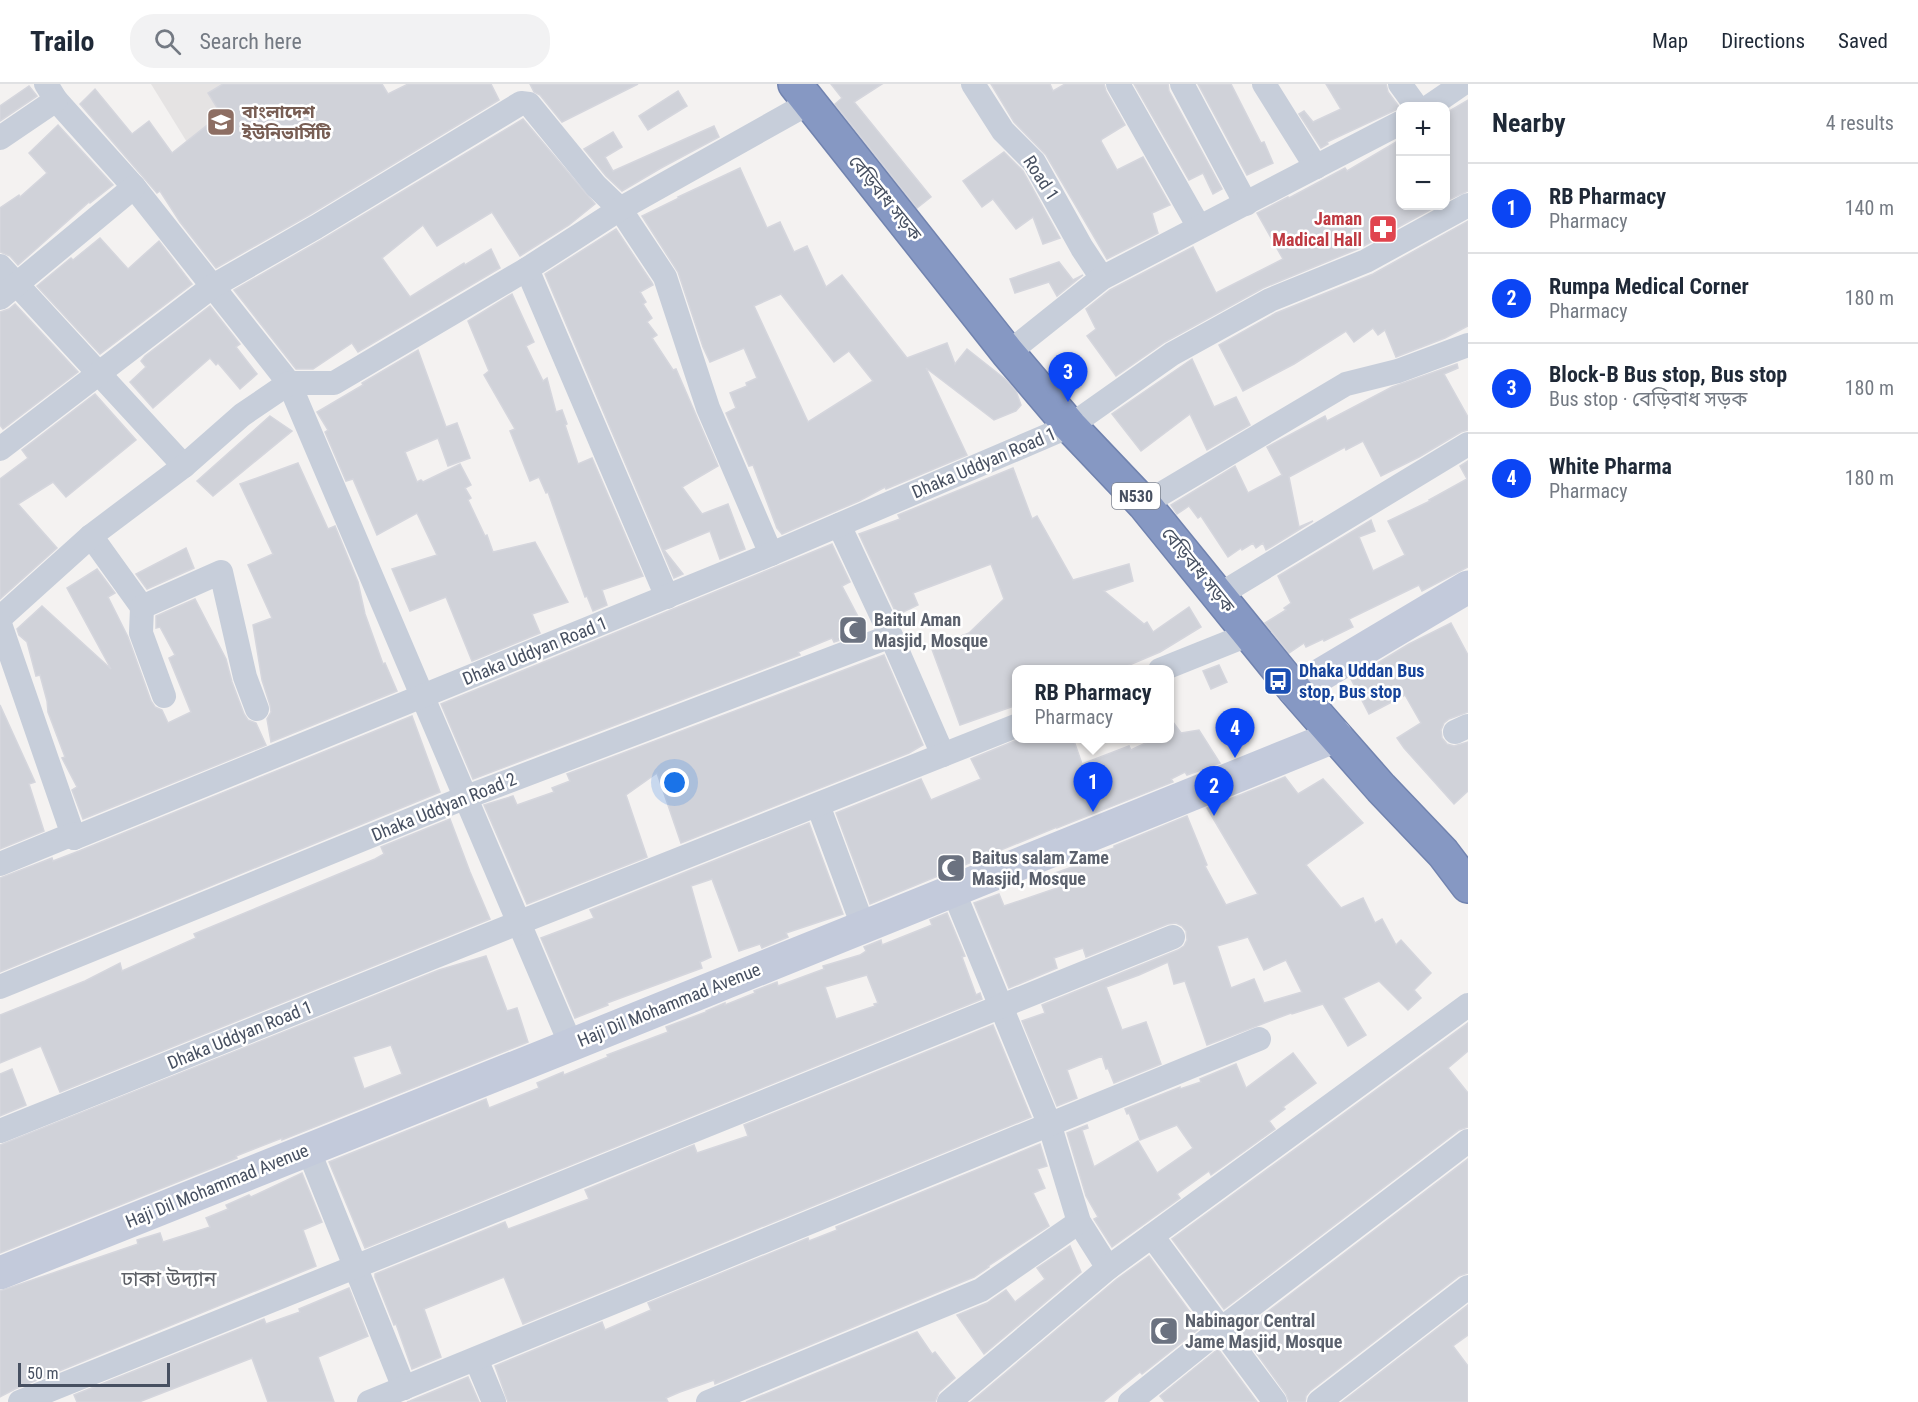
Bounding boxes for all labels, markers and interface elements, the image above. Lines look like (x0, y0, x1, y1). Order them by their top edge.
search box (130, 14, 550, 68)
text: Trailo (30, 25, 94, 58)
icon: search (151, 25, 184, 58)
text: Search here (199, 29, 302, 54)
text: Map (1652, 29, 1688, 53)
text: Directions (1721, 29, 1805, 53)
text: Saved (1838, 29, 1888, 53)
place label: বাংলাদেশ ইউনিভার্সিটি (241, 101, 332, 143)
map controls (1396, 102, 1450, 210)
button: + (1396, 102, 1450, 156)
school or university icon: বাংলাদেশ ইউনিভার্সিটি (205, 106, 237, 138)
text: Nearby (1492, 108, 1566, 138)
text: 4 results (1826, 111, 1894, 135)
street label: বেড়িবাধ সড়ক (845, 151, 926, 245)
street label: Road 1 (1019, 151, 1064, 204)
button: − (1396, 156, 1450, 210)
text: RB Pharmacy (1549, 184, 1666, 209)
text: 1 (1506, 196, 1517, 220)
text: 140 m (1845, 196, 1894, 220)
place label: Jaman Madical Hall (1272, 208, 1362, 250)
text: Pharmacy (1549, 209, 1628, 233)
pharmacy icon: Jaman Madical Hall (1367, 213, 1399, 245)
text: Rumpa Medical Corner (1549, 274, 1749, 299)
text: 2 (1506, 286, 1517, 310)
text: 180 m (1845, 286, 1894, 310)
text: Pharmacy (1549, 299, 1628, 323)
pin: 3 (1048, 352, 1088, 402)
text: Block-B Bus stop, Bus stop (1549, 362, 1787, 387)
text: 3 (1506, 376, 1517, 400)
text: 180 m (1845, 376, 1894, 400)
text: Bus stop · বেড়িবাধ সড়ক (1549, 387, 1747, 411)
street label: Dhaka Uddyan Road 1 (909, 423, 1059, 502)
text: White Pharma (1549, 454, 1672, 479)
text: 4 (1506, 466, 1517, 490)
text: 180 m (1845, 466, 1894, 490)
text: Pharmacy (1549, 479, 1628, 503)
road number: N530 (1112, 483, 1160, 509)
street label: বেড়িবাধ সড়ক (1158, 523, 1239, 617)
place label: Baitul Aman Masjid, Mosque (874, 609, 988, 651)
street label: Dhaka Uddyan Road 1 (459, 612, 610, 689)
mosque icon: Baitul Aman Masjid, Mosque (837, 614, 869, 646)
place label: Dhaka Uddan Bus stop, Bus stop (1299, 660, 1424, 702)
popup (1012, 665, 1174, 743)
bus stop icon: Dhaka Uddan Bus stop, Bus stop (1262, 665, 1294, 697)
text: RB Pharmacy (1034, 680, 1152, 705)
text: Pharmacy (1034, 705, 1113, 729)
pin: 4 (1216, 708, 1254, 758)
pin: 1 (1074, 762, 1112, 812)
pin: 2 (1194, 766, 1234, 816)
street label: Dhaka Uddyan Road 2 (368, 768, 519, 845)
your location (660, 768, 689, 797)
place label: Baitus salam Zame Masjid, Mosque (972, 847, 1109, 889)
mosque icon: Baitus salam Zame Masjid, Mosque (935, 852, 967, 884)
street label: Haji Dil Mohammad Avenue (574, 958, 763, 1051)
street label: Dhaka Uddyan Road 1 (164, 996, 315, 1073)
street label: Haji Dil Mohammad Avenue (122, 1139, 311, 1232)
district label: ঢাকা উদ্যান (121, 1267, 217, 1291)
place label: Nabinagor Central Jame Masjid, Mosque (1185, 1310, 1343, 1352)
mosque icon: Nabinagor Central Jame Masjid, Mosque (1148, 1315, 1180, 1347)
scale bar (18, 1360, 170, 1388)
text: 50 m (27, 1364, 59, 1383)

